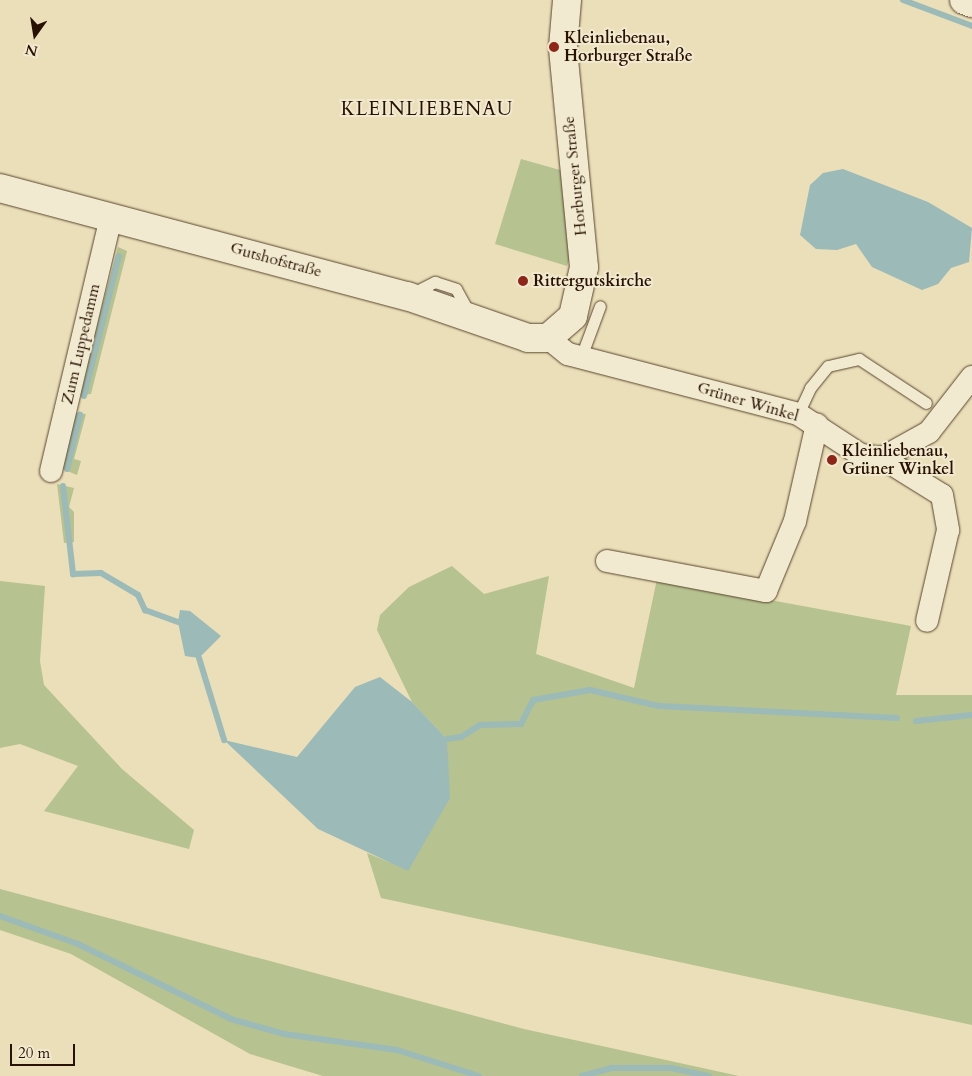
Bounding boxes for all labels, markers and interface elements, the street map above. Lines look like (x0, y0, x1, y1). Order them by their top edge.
north arrow (10, 10, 60, 60)
place label: Kleinliebenau, Horburger Straße (564, 28, 693, 66)
text: N (23, 39, 40, 61)
marker: Kleinliebenau, Horburger Straße (548, 41, 560, 53)
district label: KLEINLIEBENAU (339, 99, 515, 121)
street label: Horburger Straße (559, 115, 591, 237)
street label: Gutshofstraße (228, 239, 324, 281)
place label: Rittergutskirche (533, 271, 652, 291)
marker: Rittergutskirche (517, 275, 529, 287)
street label: Zum Luppedamm (58, 282, 104, 406)
street label: Grüner Winkel (695, 378, 801, 426)
place label: Kleinliebenau, Grüner Winkel (842, 441, 954, 479)
marker: Kleinliebenau, Grüner Winkel (826, 454, 838, 466)
scale bar (12, 1034, 78, 1066)
text: 20 m (18, 1043, 50, 1063)

